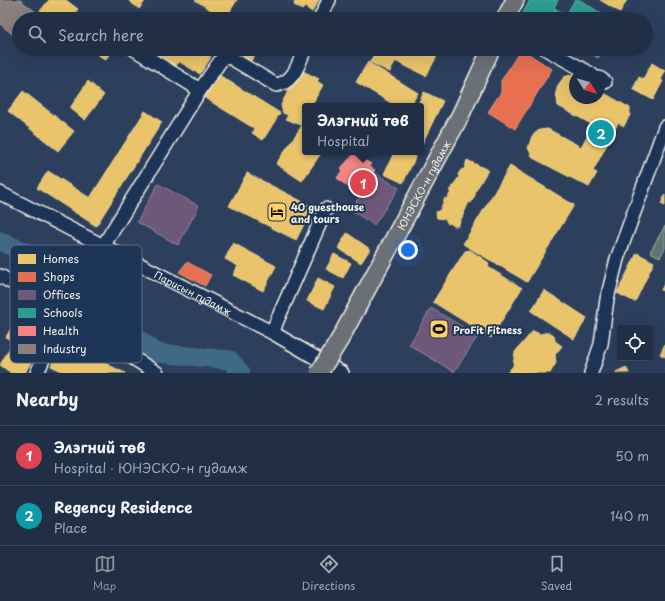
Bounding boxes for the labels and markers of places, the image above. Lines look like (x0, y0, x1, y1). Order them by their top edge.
pin: 2 (588, 118, 614, 148)
pin: 1 (350, 168, 376, 198)
place label: 40 guesthouse and tours (291, 199, 365, 226)
hotel icon: 40 guesthouse and tours (266, 201, 288, 223)
sports icon: ProFit Fitness (428, 318, 450, 340)
place label: ProFit Fitness (453, 322, 522, 337)

